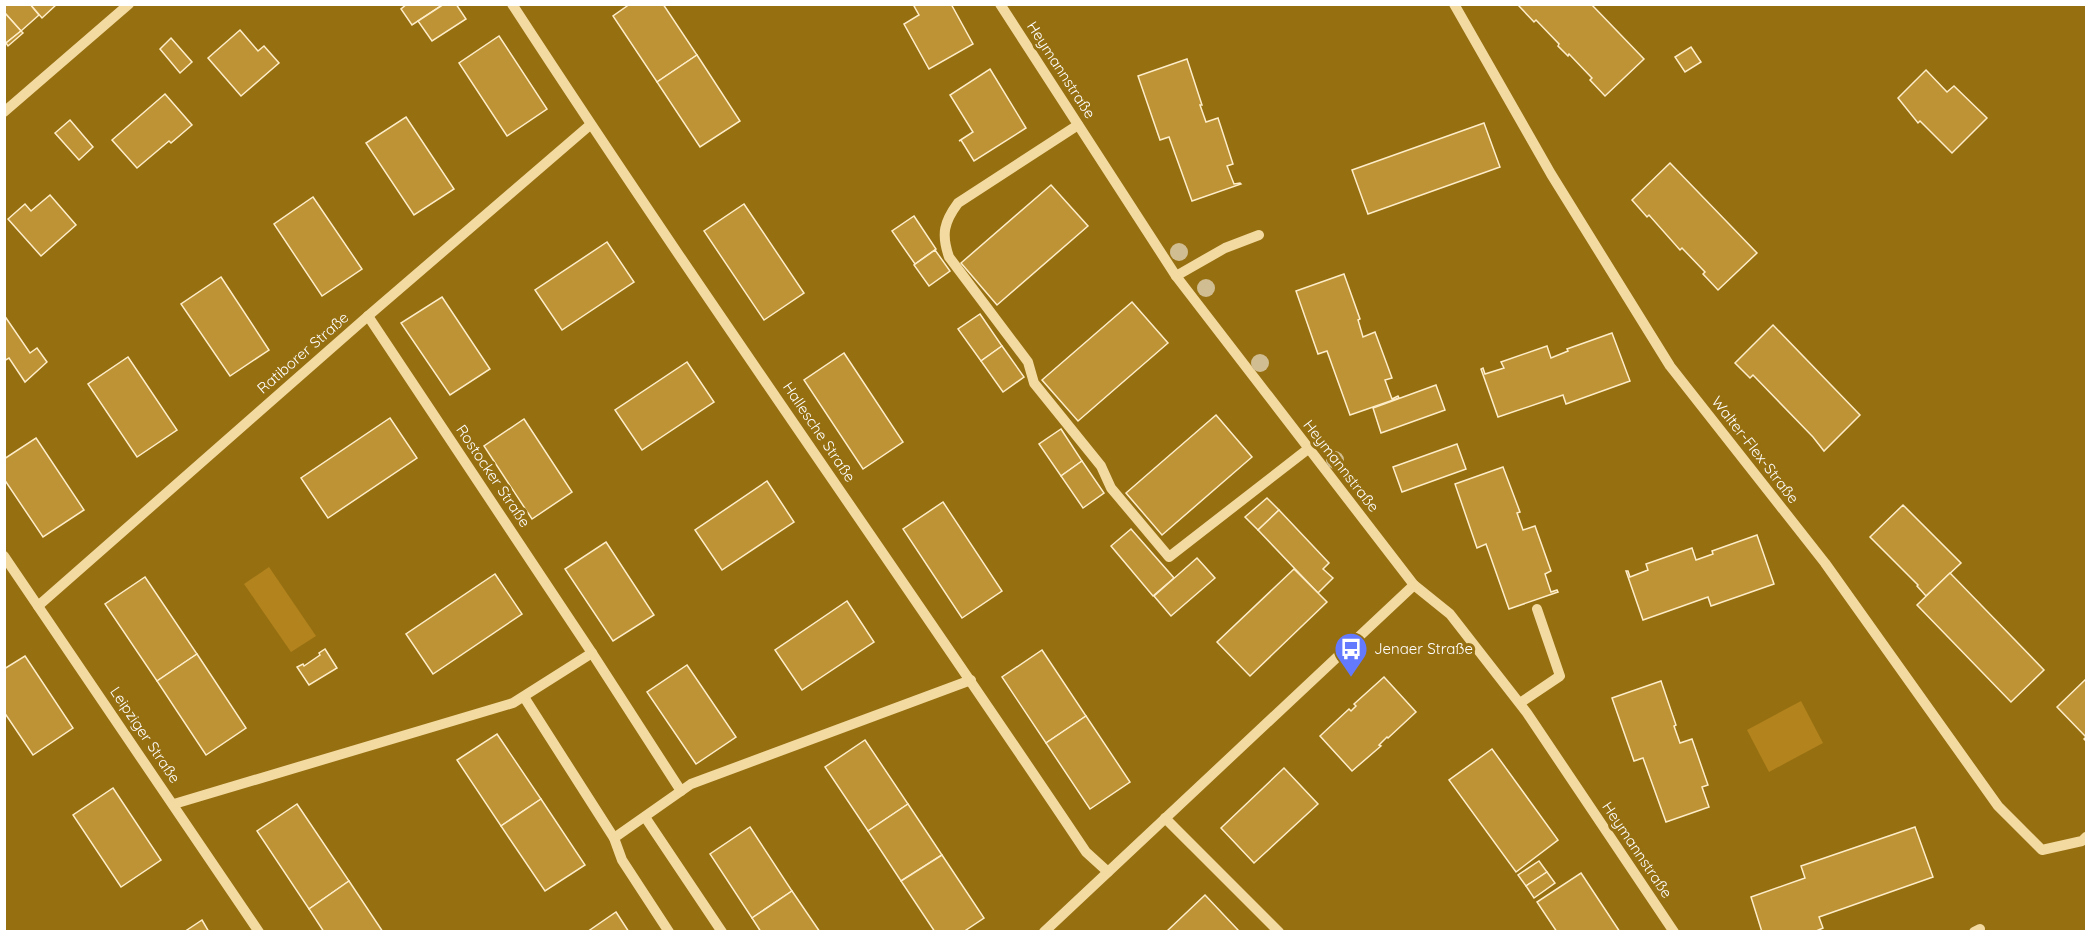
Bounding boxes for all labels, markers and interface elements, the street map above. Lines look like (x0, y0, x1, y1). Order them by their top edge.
street label: Heymannstraße (1023, 18, 1100, 122)
street label: Ratiborer Straße (253, 308, 352, 398)
street label: Hallesche Straße (779, 378, 860, 485)
street label: Walter-Flex-Straße (1708, 392, 1803, 507)
street label: Heymannstraße (1299, 416, 1383, 516)
street label: Rostocker Straße (452, 421, 535, 531)
bus stop icon: Jenaer Straße (1333, 631, 1369, 678)
place label: Jenaer Straße (1374, 639, 1473, 658)
street label: Leipziger Straße (106, 683, 185, 787)
street label: Heymannstraße (1598, 798, 1677, 902)

